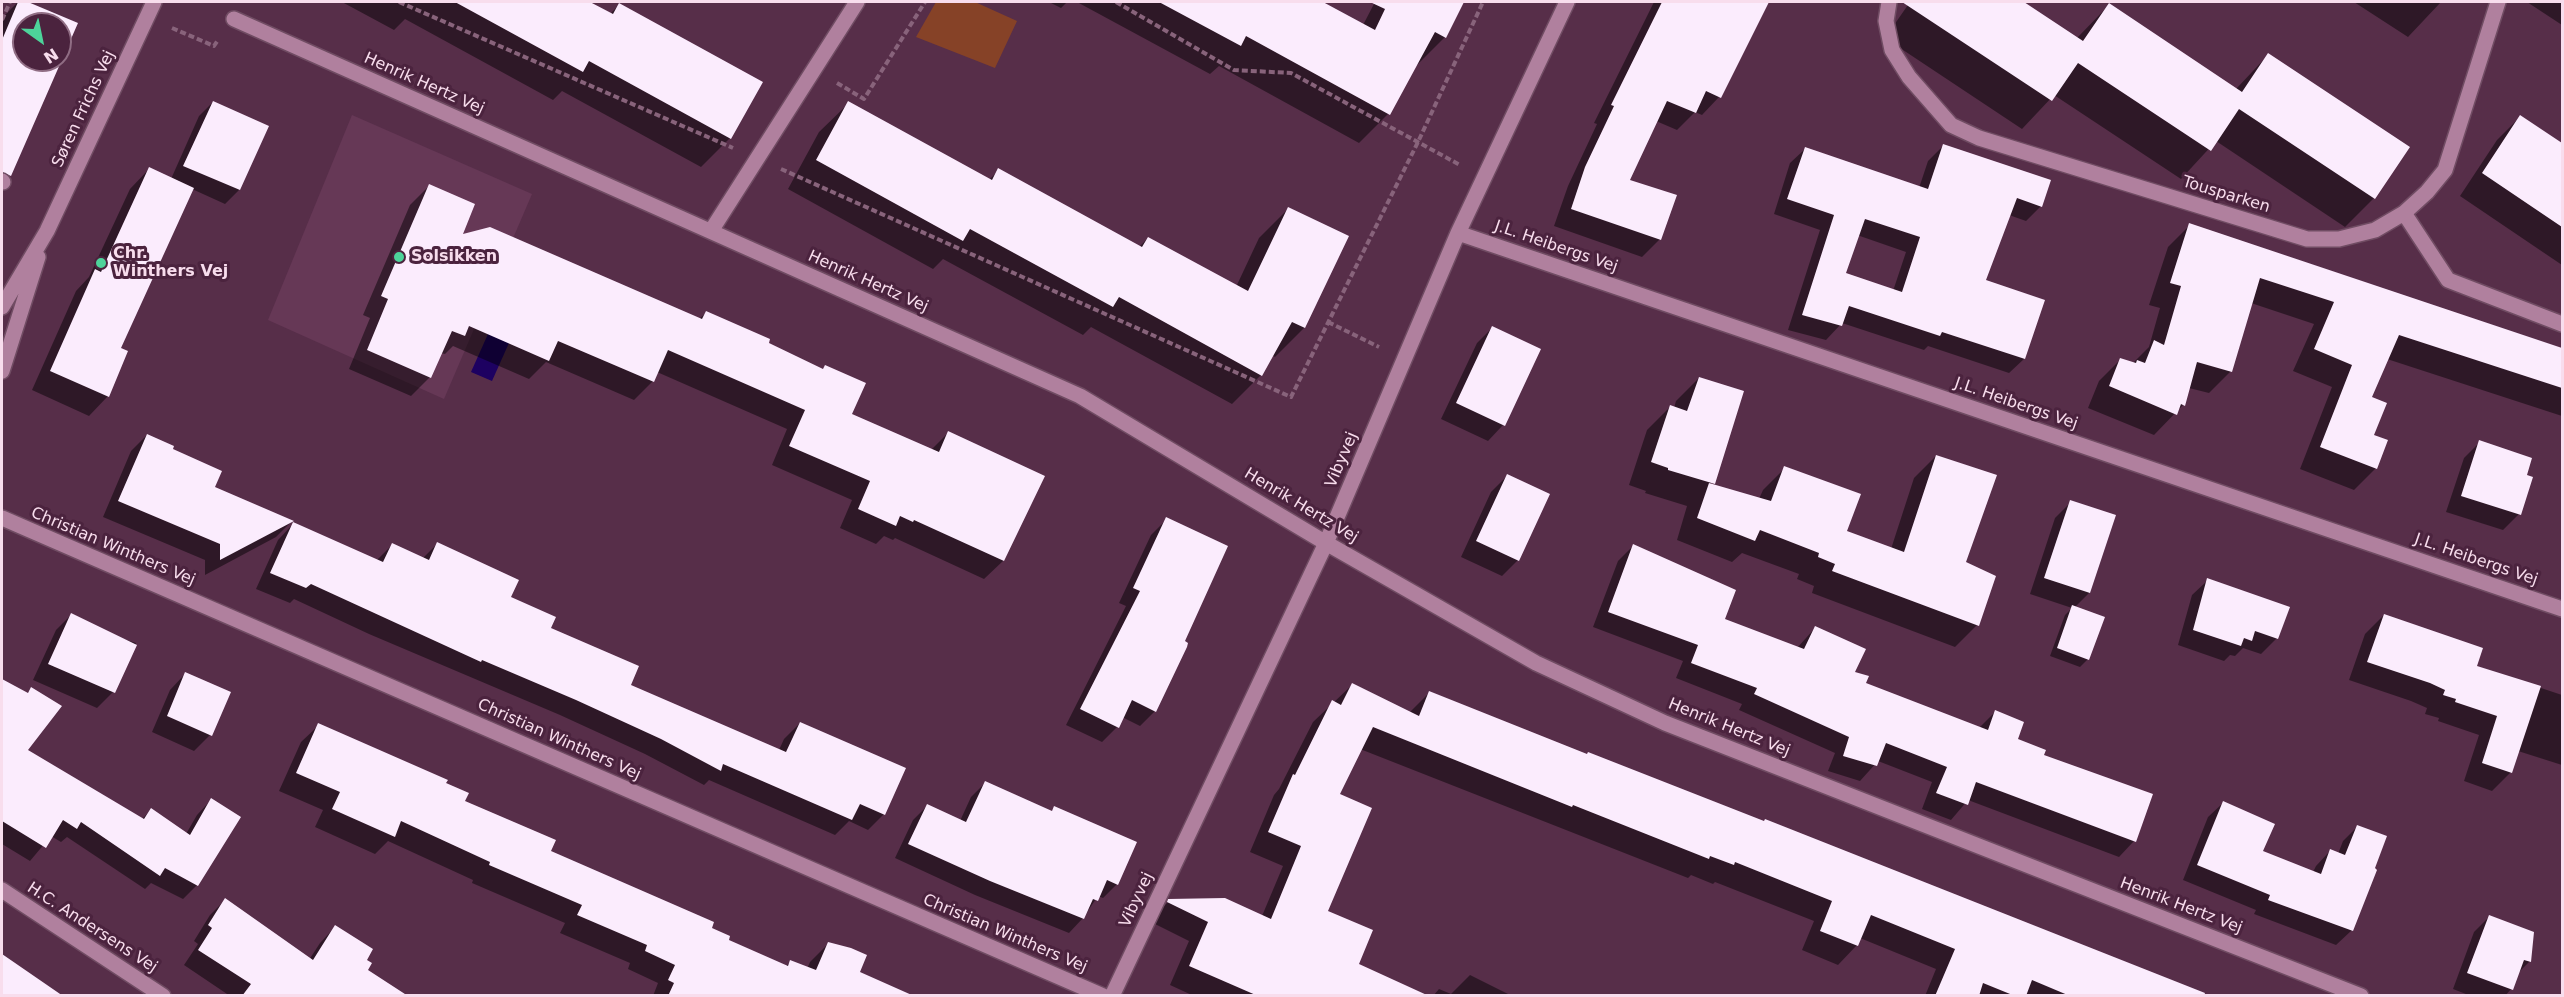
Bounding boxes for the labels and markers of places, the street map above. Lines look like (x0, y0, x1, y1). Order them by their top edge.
place label: Chr. Winthers Vej (113, 244, 228, 282)
place label: Solsikken (411, 247, 497, 267)
marker: Solsikken (392, 250, 406, 264)
marker: Chr. Winthers Vej (94, 256, 108, 270)

